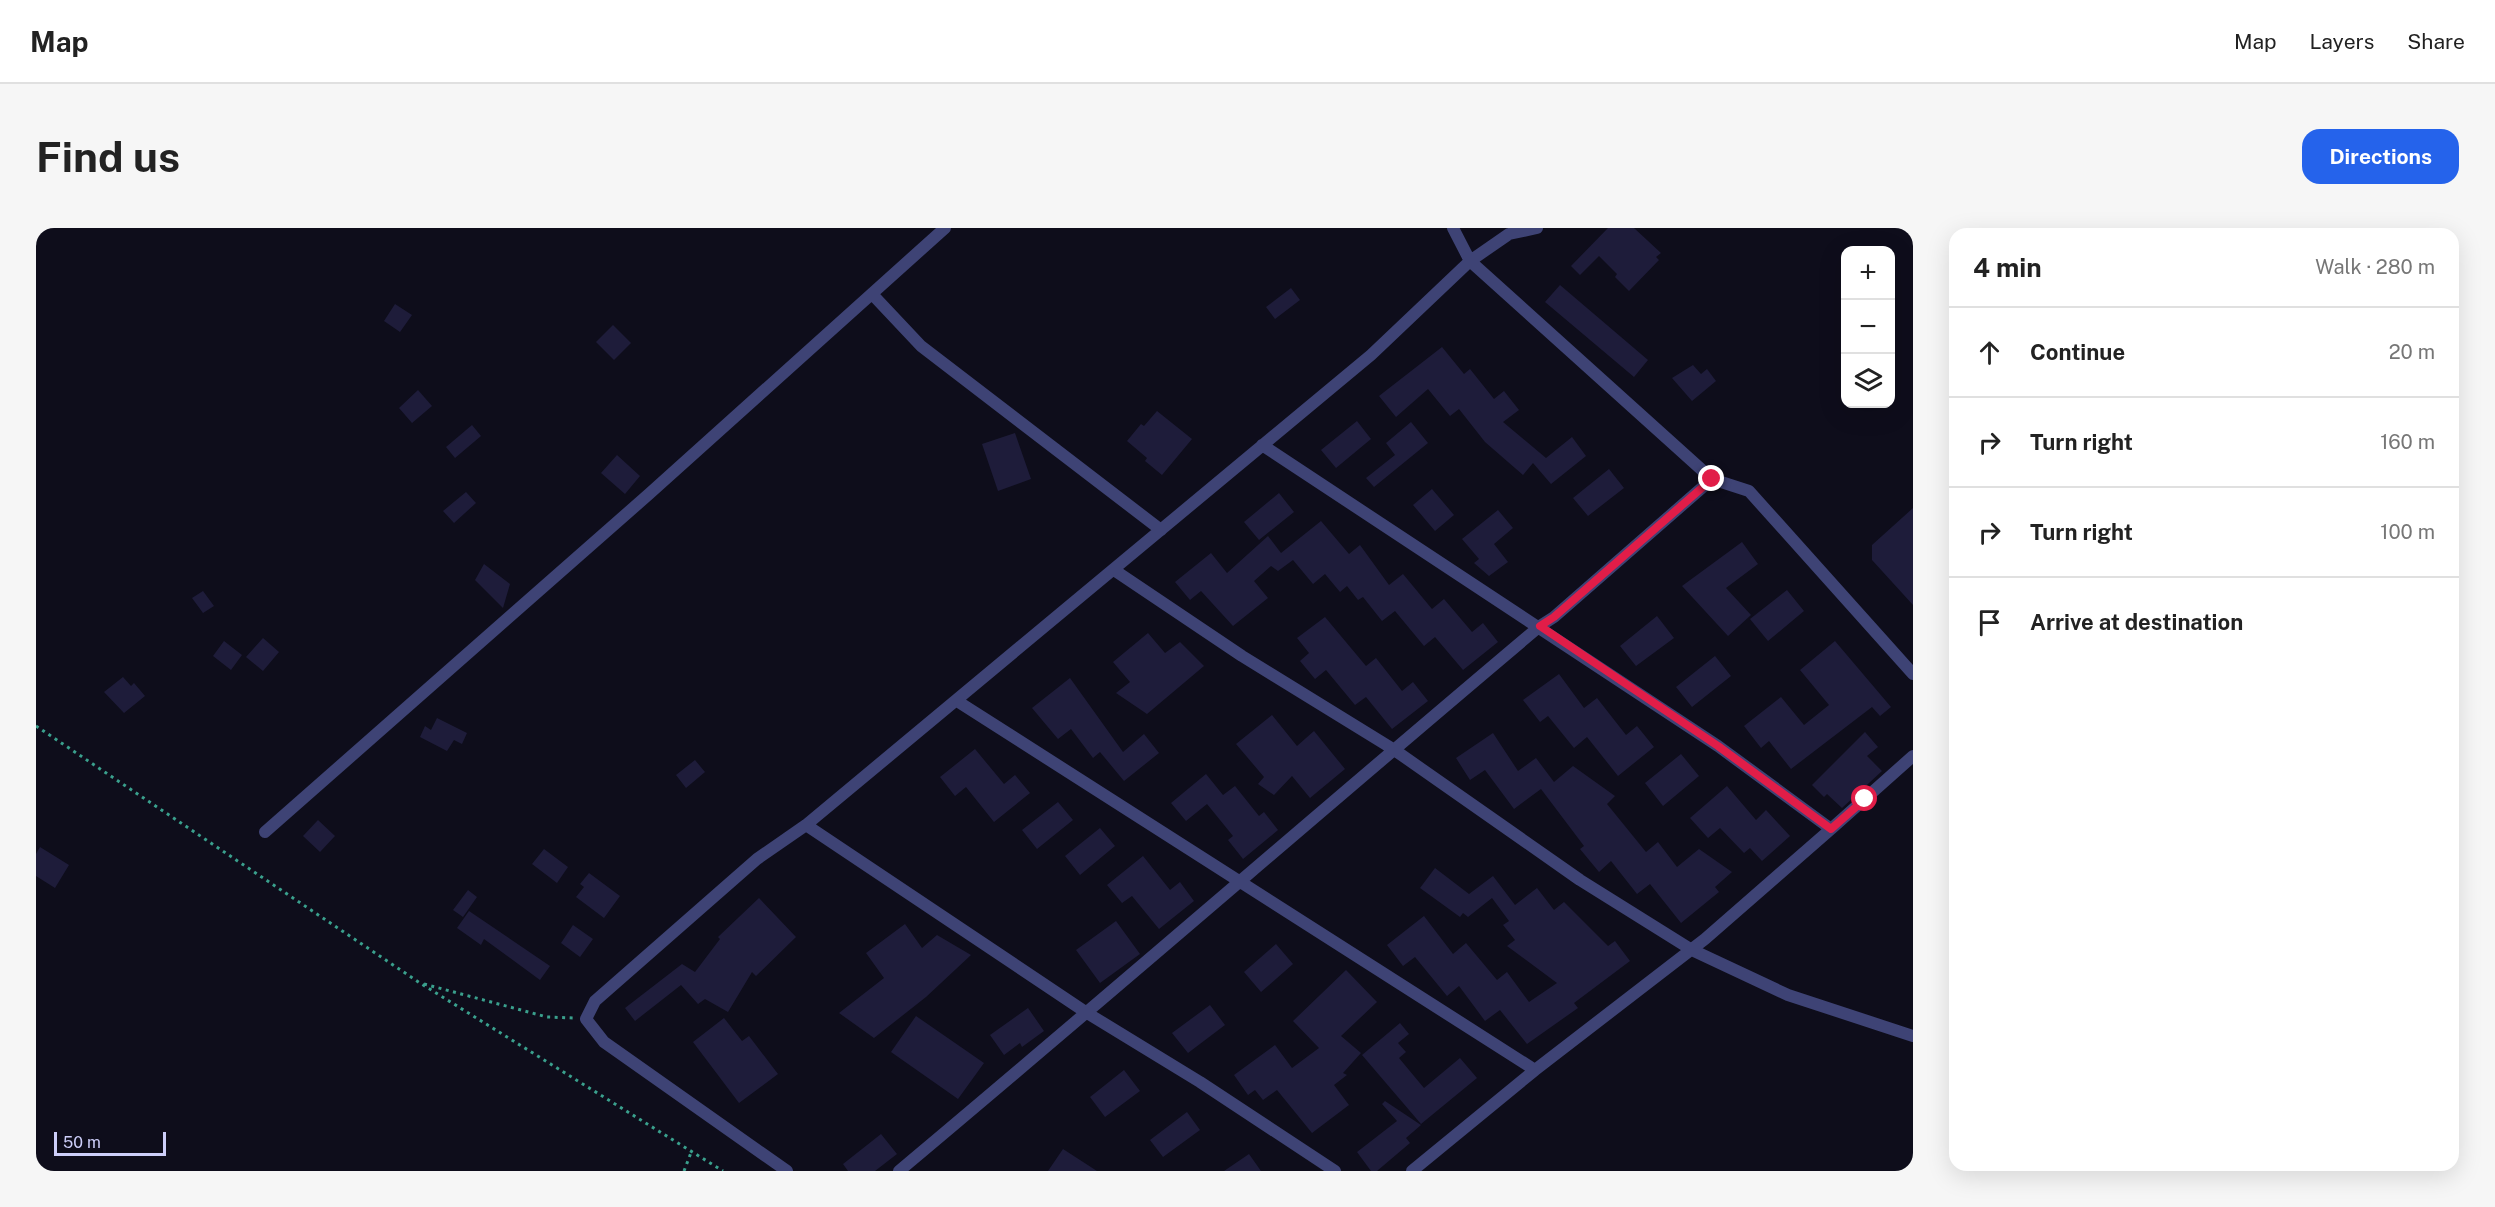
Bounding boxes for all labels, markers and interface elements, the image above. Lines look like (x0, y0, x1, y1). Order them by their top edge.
text: Map (30, 25, 89, 58)
text: Map (2234, 29, 2277, 54)
text: Layers (2310, 29, 2374, 54)
text: Share (2407, 29, 2465, 54)
button: Directions (2302, 129, 2459, 184)
text: Find us (36, 132, 180, 181)
map controls (1841, 246, 1895, 408)
button: + (1841, 246, 1895, 300)
text: 4 min (1973, 252, 2042, 283)
text: Walk · 280 m (2315, 255, 2435, 279)
button: − (1841, 300, 1895, 354)
icon: ahead (1973, 336, 2006, 369)
text: Continue (2030, 339, 2125, 365)
text: 20 m (2389, 340, 2435, 364)
button: layers (1841, 354, 1895, 408)
icon: right (1973, 426, 2006, 459)
text: Turn right (2030, 429, 2133, 455)
text: 160 m (2380, 430, 2435, 454)
route end (1698, 465, 1724, 491)
icon: right (1973, 516, 2006, 549)
text: Turn right (2030, 519, 2133, 545)
text: 100 m (2380, 520, 2435, 544)
icon: arrive (1973, 606, 2006, 639)
text: Arrive at destination (2030, 609, 2243, 635)
route start (1851, 785, 1877, 811)
scale bar (54, 1129, 166, 1156)
text: 50 m (63, 1133, 101, 1152)

